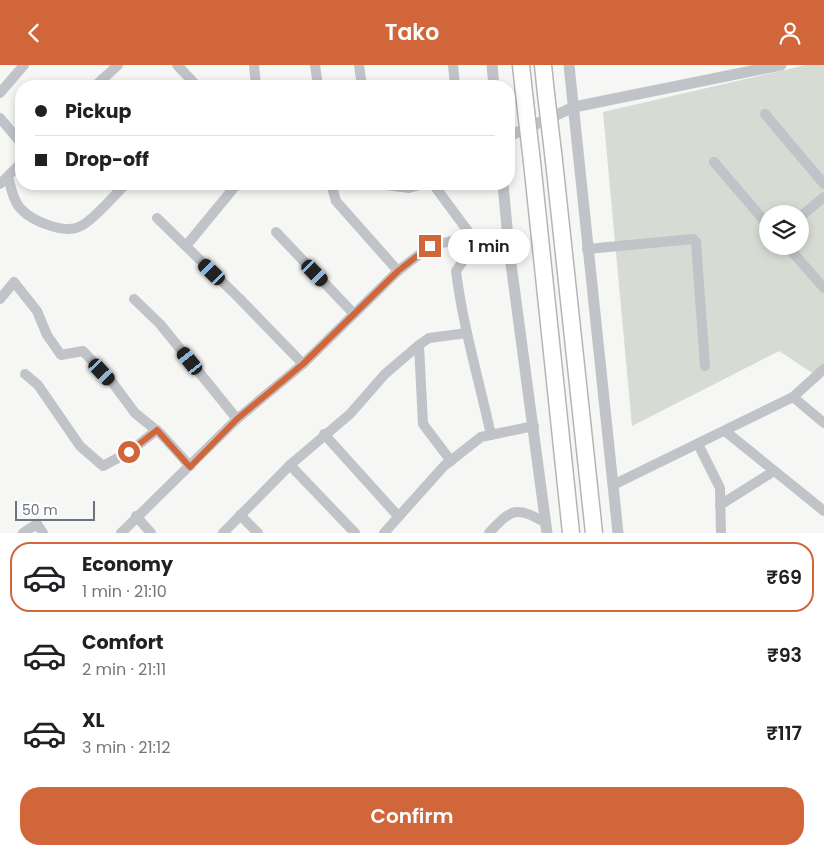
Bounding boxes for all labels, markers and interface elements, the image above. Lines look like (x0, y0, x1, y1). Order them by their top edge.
text: Tako (385, 17, 439, 48)
icon: back (20, 19, 48, 47)
icon: person (776, 19, 804, 47)
text: Pickup (65, 98, 131, 125)
text: Drop-off (65, 146, 149, 173)
map controls (759, 205, 809, 255)
button: layers (759, 205, 809, 255)
callout: 1 min (448, 229, 530, 263)
route end (419, 235, 441, 257)
text: 1 min (468, 235, 510, 258)
car (195, 256, 228, 288)
car (299, 257, 330, 289)
car (174, 345, 205, 377)
car (86, 356, 117, 388)
route start (118, 441, 140, 463)
scale bar (15, 497, 95, 521)
text: 50 m (22, 500, 58, 520)
text: Economy (82, 551, 173, 578)
icon: car (22, 555, 67, 600)
text: ₹69 (766, 564, 802, 591)
text: 1 min · 21:10 (82, 580, 167, 603)
text: Comfort (82, 629, 164, 656)
icon: car (22, 633, 67, 678)
text: ₹93 (767, 642, 802, 669)
text: 2 min · 21:11 (82, 658, 166, 681)
text: XL (82, 707, 105, 734)
icon: car (22, 711, 67, 756)
text: ₹117 (766, 720, 802, 747)
text: 3 min · 21:12 (82, 736, 170, 759)
button: Confirm (20, 787, 804, 845)

